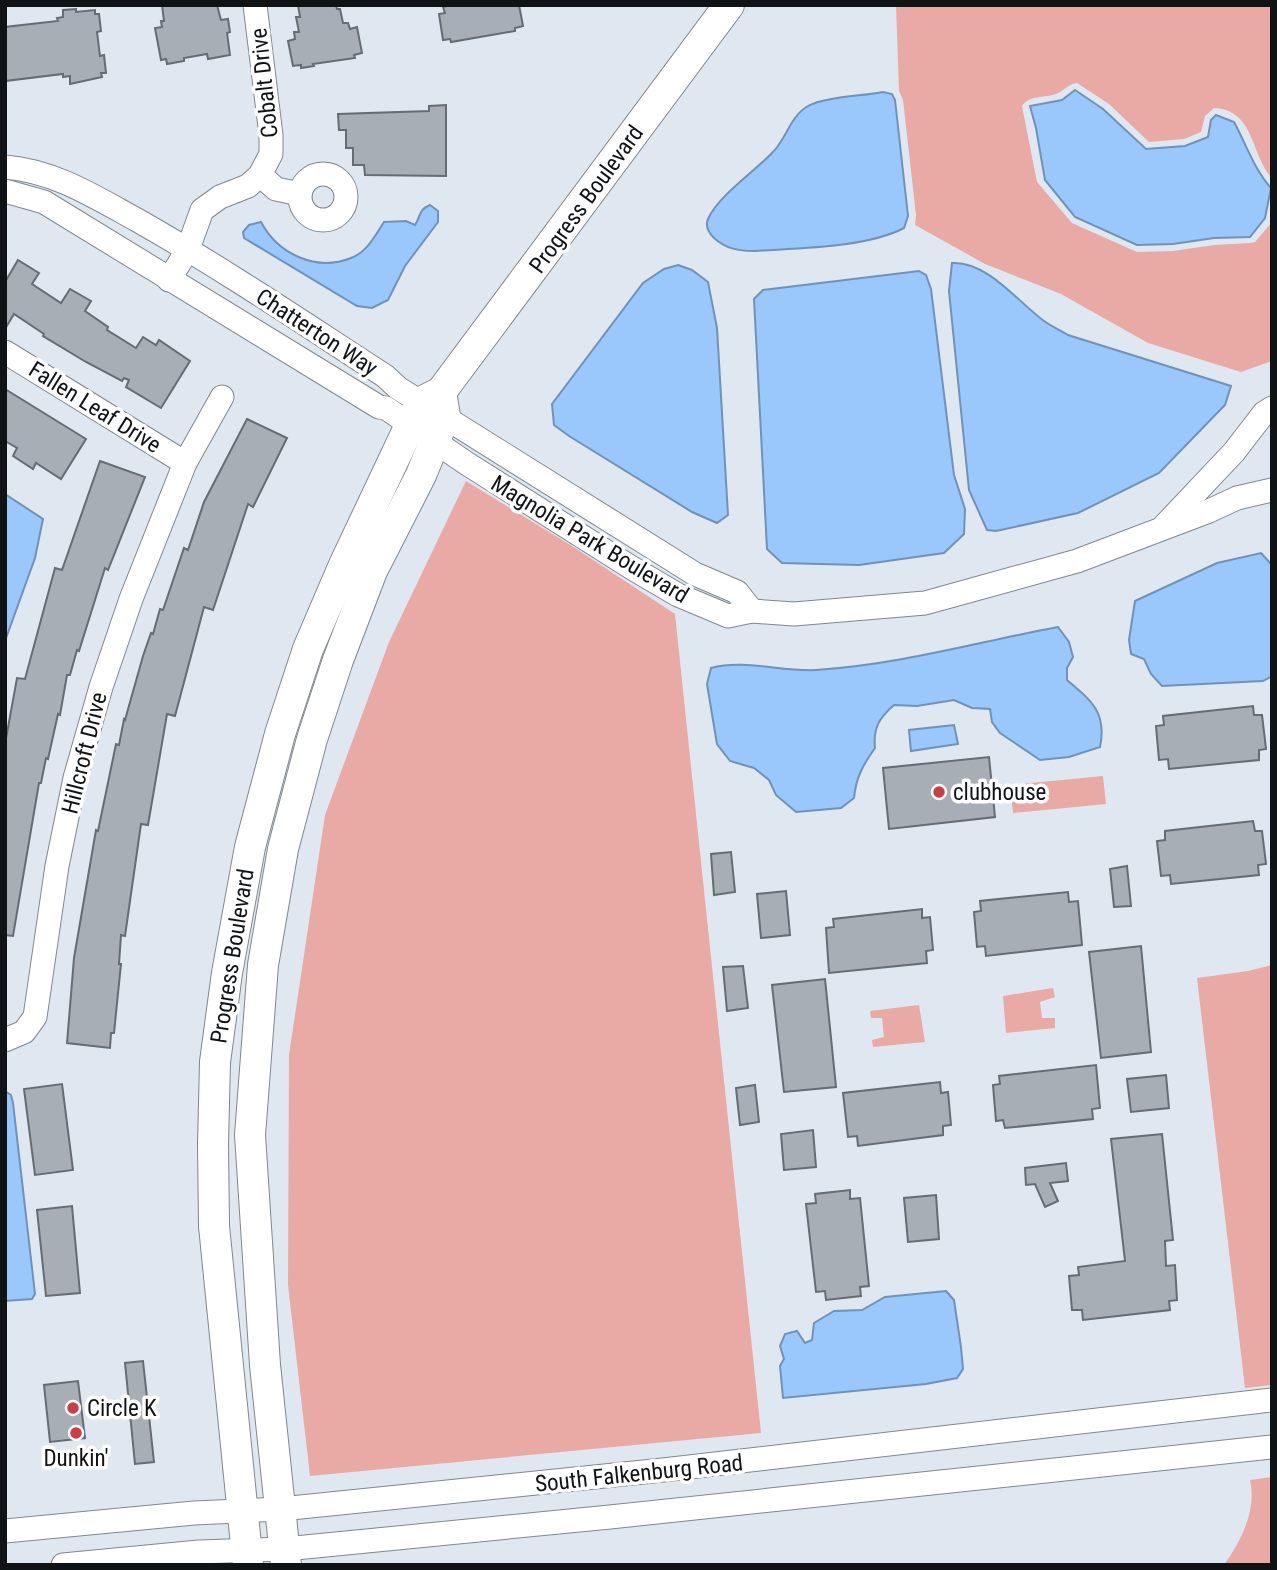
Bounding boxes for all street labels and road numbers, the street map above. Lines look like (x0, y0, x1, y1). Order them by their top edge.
street label: Cobalt Drive (245, 27, 284, 139)
street label: Progress Boulevard (524, 120, 649, 279)
street label: Chatterton Way (251, 283, 383, 382)
street label: Fallen Leaf Drive (24, 356, 166, 459)
street label: Magnolia Park Boulevard (486, 470, 693, 609)
street label: Hillcroft Drive (56, 690, 113, 817)
street label: Progress Boulevard (205, 867, 260, 1045)
street label: South Falkenburg Road (534, 1449, 744, 1498)

